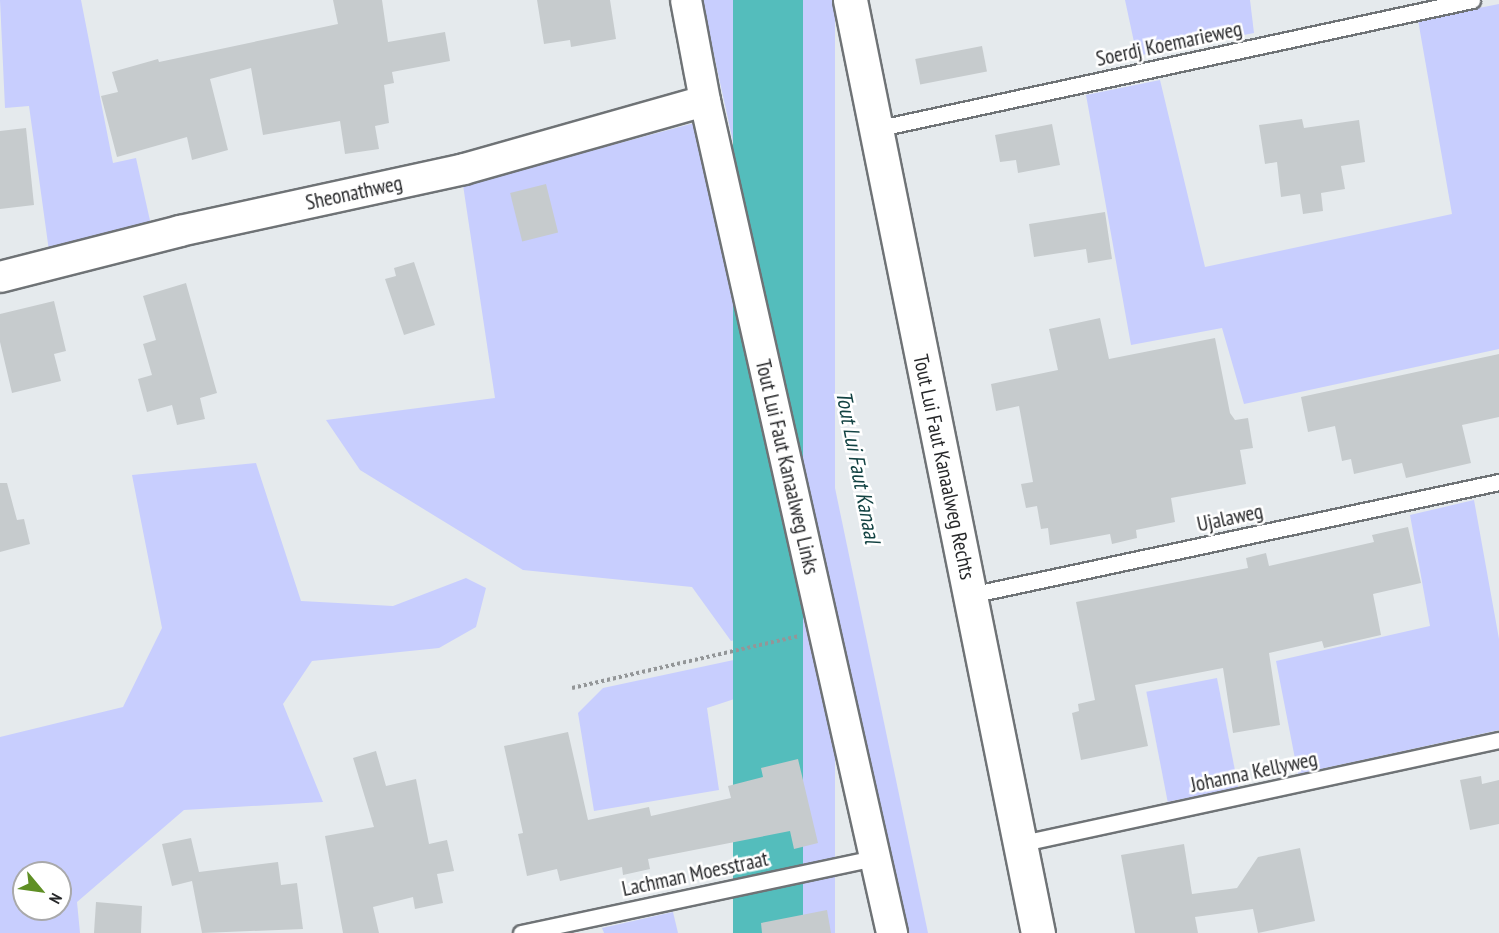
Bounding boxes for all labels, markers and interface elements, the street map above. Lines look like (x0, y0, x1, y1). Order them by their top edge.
street label: Soerdj Koemarieweg (1094, 16, 1244, 72)
street label: Sheonathweg (303, 170, 405, 216)
street label: Tout Lui Faut Kanaalweg Rechts (908, 352, 980, 582)
street label: Tout Lui Faut Kanaalweg Links (750, 357, 824, 577)
water label: Tout Lui Faut Kanaal (830, 388, 886, 546)
street label: Ujalaweg (1195, 499, 1265, 537)
street label: Johanna Kellyweg (1188, 746, 1320, 798)
street label: Lachman Moesstraat (620, 846, 770, 902)
north arrow (12, 861, 72, 921)
text: N (45, 890, 67, 907)

